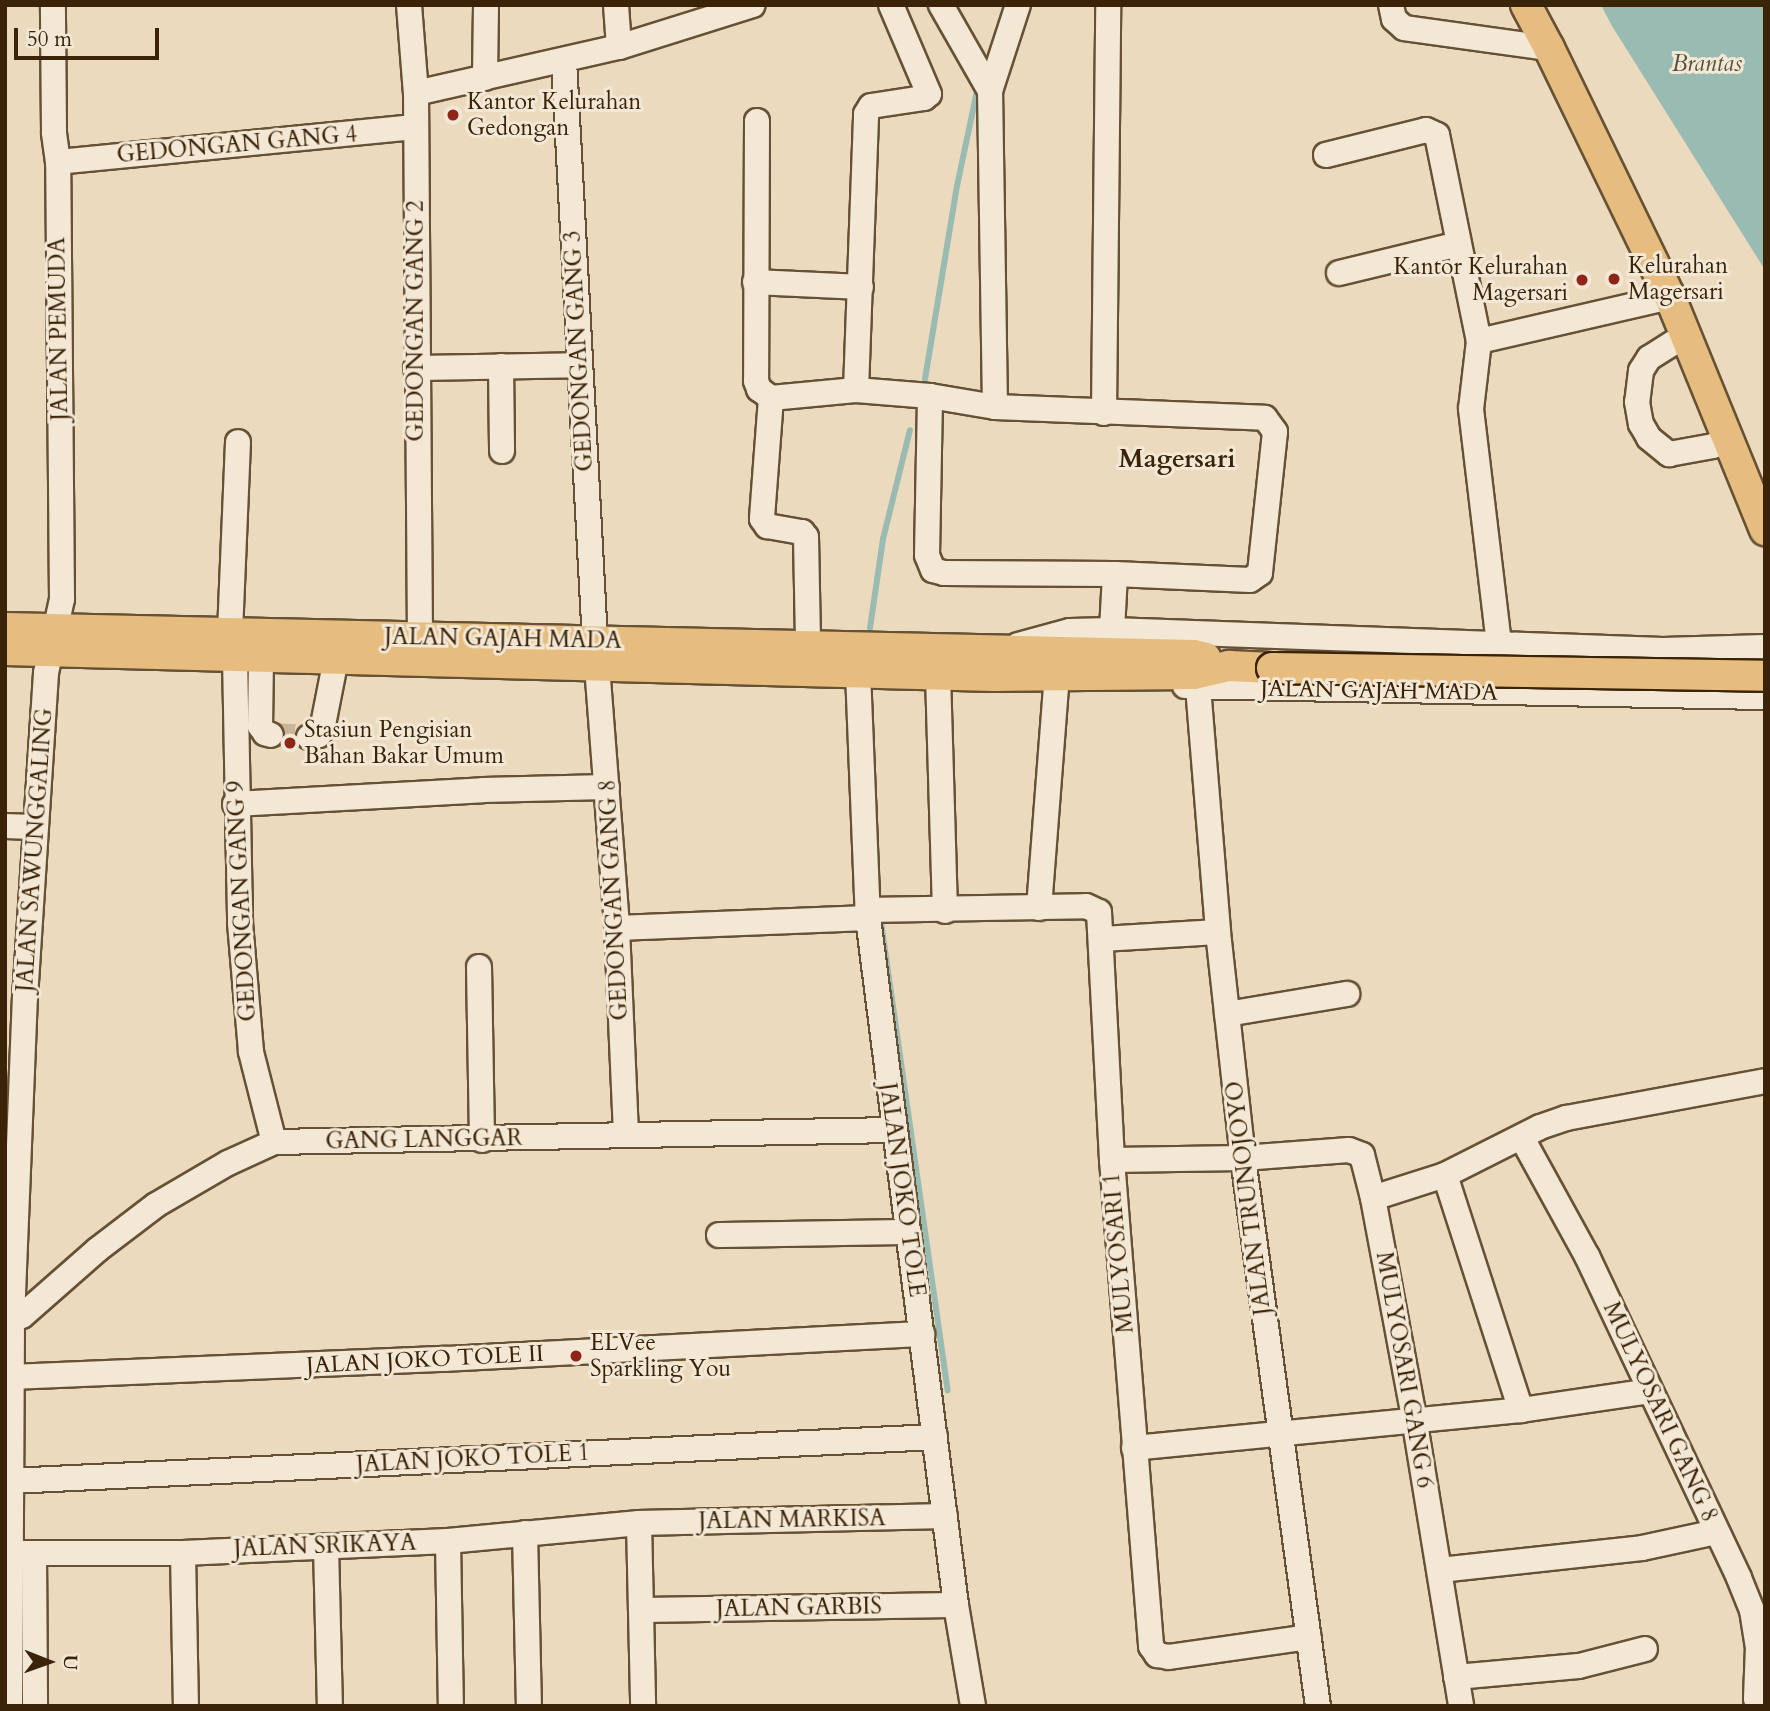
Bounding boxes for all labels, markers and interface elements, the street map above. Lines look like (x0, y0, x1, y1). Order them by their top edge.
scale bar (18, 14, 163, 58)
text: 50 m (27, 25, 72, 54)
water label: Brantas (1672, 50, 1742, 78)
place label: Kantor Kelurahan Gedongan (467, 88, 641, 142)
marker: Kantor Kelurahan Gedongan (445, 107, 461, 123)
street label: GEDONGAN GANG 4 (116, 121, 358, 169)
street label: GEDONGAN GANG 2 (402, 200, 430, 442)
street label: GEDONGAN GANG 3 (559, 230, 599, 472)
street label: JALAN PEMUDA (44, 237, 74, 421)
place label: Kelurahan Magersari (1628, 252, 1728, 306)
place label: Kantor Kelurahan Magersari (1394, 253, 1568, 307)
marker: Kelurahan Magersari (1606, 271, 1622, 287)
marker: Kantor Kelurahan Magersari (1574, 272, 1590, 288)
district label: Magersari (1118, 443, 1236, 475)
street label: JALAN GAJAH MADA (384, 623, 622, 655)
street label: JALAN GAJAH MADA (1260, 675, 1498, 707)
street label: JALAN SAWUNGGALING (11, 707, 59, 993)
place label: Stasiun Pengisian Bahan Bakar Umum (304, 716, 504, 770)
marker: Stasiun Pengisian Bahan Bakar Umum (282, 735, 298, 751)
street label: GEDONGAN GANG 8 (594, 779, 634, 1021)
street label: GEDONGAN GANG 9 (222, 780, 262, 1022)
street label: JALAN TRUNOJOYO (1221, 1079, 1277, 1317)
street label: JALAN JOKO TOLE (873, 1081, 931, 1299)
street label: GANG LANGGAR (325, 1124, 523, 1156)
street label: MULYOSARI 1 (1098, 1172, 1140, 1334)
street label: MULYOSARI GANG 6 (1370, 1250, 1438, 1490)
street label: MULYOSARI GANG 8 (1597, 1298, 1723, 1526)
place label: ELVee Sparkling You (590, 1329, 731, 1383)
street label: JALAN JOKO TOLE II (306, 1340, 544, 1380)
marker: ELVee Sparkling You (568, 1348, 584, 1364)
street label: JALAN JOKO TOLE 1 (356, 1439, 590, 1479)
street label: JALAN MARKISA (698, 1505, 886, 1535)
street label: JALAN SRIKAYA (233, 1529, 417, 1563)
street label: JALAN GARBIS (716, 1593, 882, 1623)
north arrow (14, 1627, 84, 1697)
text: U (57, 1654, 83, 1670)

